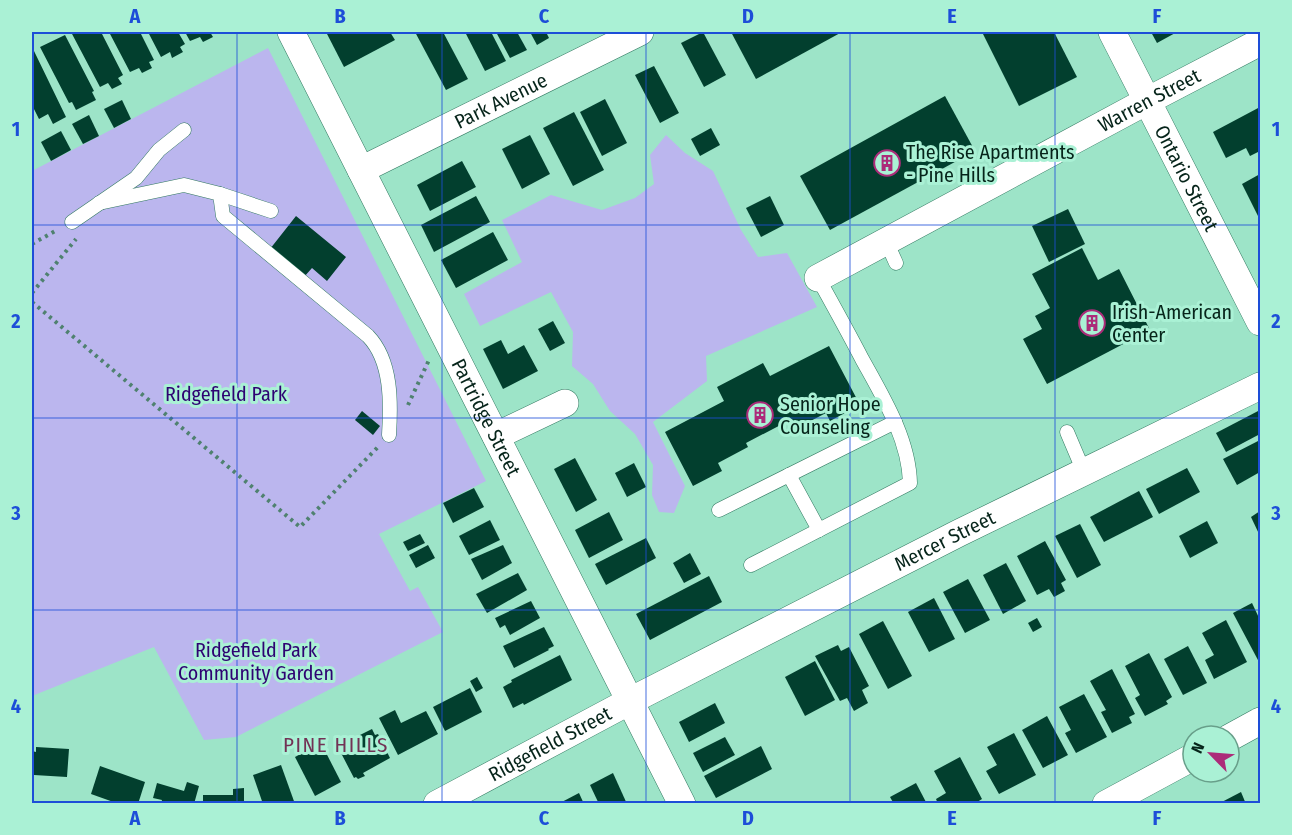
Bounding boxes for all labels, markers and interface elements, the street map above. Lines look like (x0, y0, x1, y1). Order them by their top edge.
text: A (129, 4, 142, 28)
text: B (334, 4, 346, 28)
text: C (539, 4, 550, 28)
text: D (742, 4, 754, 28)
text: E (947, 4, 957, 28)
text: F (1153, 4, 1162, 28)
street label: Warren Street (1094, 63, 1205, 137)
street label: Park Avenue (451, 68, 551, 134)
text: 1 (12, 117, 20, 141)
text: 1 (1272, 117, 1280, 141)
street label: Ontario Street (1150, 121, 1224, 236)
place label: The Rise Apartments - Pine Hills (906, 140, 1075, 187)
building icon: The Rise Apartments - Pine Hills (872, 148, 902, 178)
place label: Irish-American Center (1112, 300, 1232, 347)
building icon: Irish-American Center (1077, 308, 1107, 338)
text: 2 (10, 309, 21, 333)
text: 2 (1270, 309, 1281, 333)
street label: Partridge Street (446, 355, 526, 481)
park label: Ridgefield Park (165, 382, 288, 406)
place label: Senior Hope Counseling (780, 392, 881, 439)
building icon: Senior Hope Counseling (745, 400, 775, 430)
text: 3 (10, 501, 21, 525)
text: 3 (1270, 501, 1281, 525)
street label: Mercer Street (890, 505, 999, 576)
park label: Ridgefield Park Community Garden (178, 638, 334, 685)
text: 4 (11, 694, 21, 718)
text: 4 (1271, 694, 1281, 718)
street label: Ridgefield Street (484, 701, 616, 786)
north arrow (1181, 724, 1241, 784)
district label: PINE HILLS (283, 732, 389, 758)
text: N (1187, 740, 1208, 756)
text: A (129, 806, 142, 830)
text: B (334, 806, 346, 830)
text: C (539, 806, 550, 830)
text: D (742, 806, 754, 830)
text: E (947, 806, 957, 830)
text: F (1153, 806, 1162, 830)

